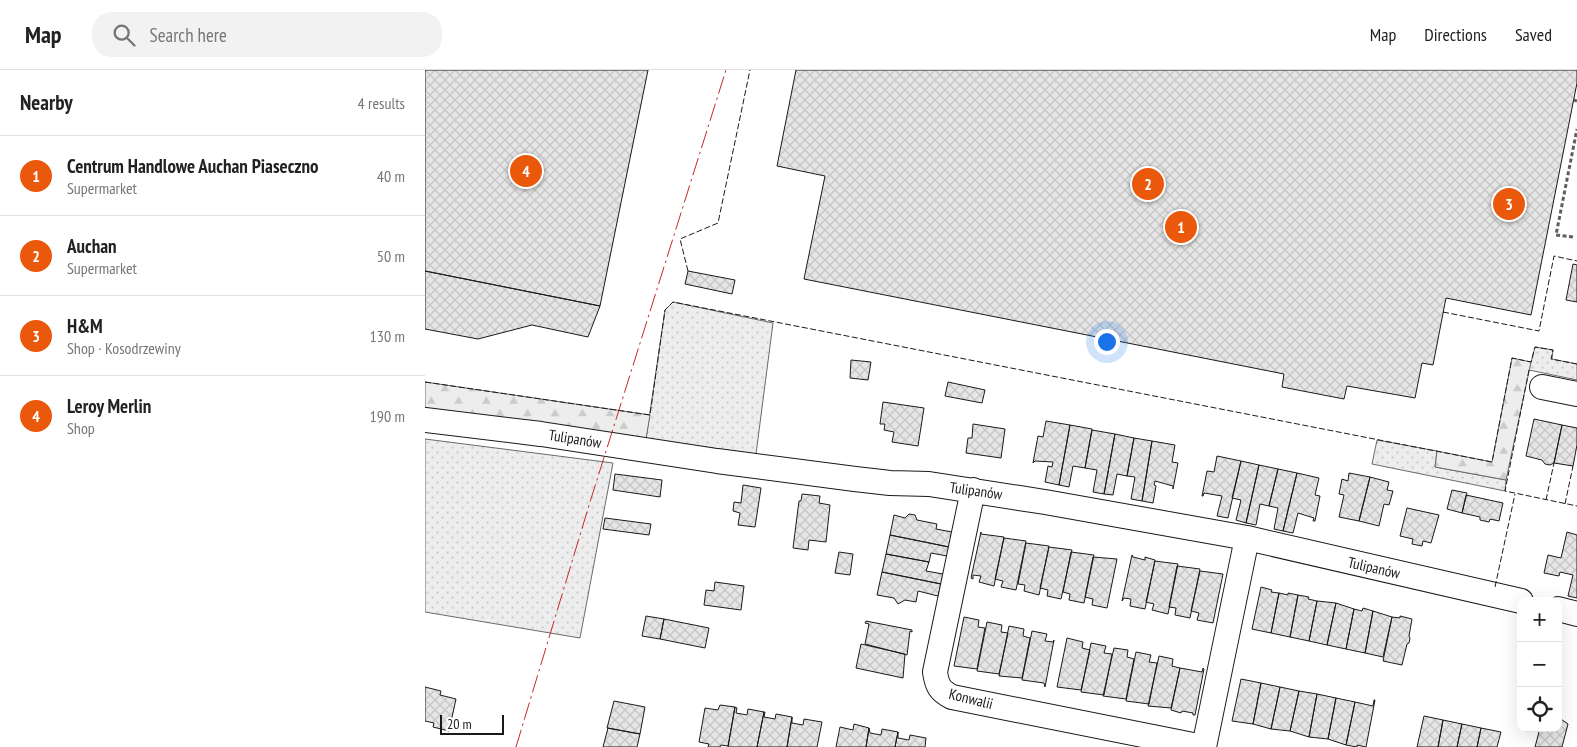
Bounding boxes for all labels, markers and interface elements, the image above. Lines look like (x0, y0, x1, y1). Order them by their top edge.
search box (92, 12, 442, 57)
text: Map (25, 19, 62, 50)
icon: search (110, 21, 138, 49)
text: Search here (150, 23, 227, 47)
text: Map (1370, 23, 1396, 46)
text: Directions (1424, 23, 1487, 46)
text: Saved (1515, 23, 1552, 46)
text: Nearby (20, 89, 73, 116)
text: 4 results (358, 93, 405, 113)
pin: 4 (510, 152, 542, 190)
text: Centrum Handlowe Auchan Piaseczno (67, 154, 319, 178)
pin: 2 (1132, 165, 1164, 203)
text: 1 (32, 166, 40, 186)
text: 40 m (377, 166, 405, 186)
text: Supermarket (67, 178, 137, 198)
pin: 3 (1493, 185, 1525, 223)
pin: 1 (1165, 208, 1197, 246)
text: Auchan (67, 234, 117, 258)
text: 2 (32, 246, 40, 266)
text: 50 m (377, 246, 405, 266)
text: Supermarket (67, 258, 137, 278)
text: H&M (67, 314, 103, 338)
text: 3 (32, 326, 40, 346)
text: 130 m (370, 326, 405, 346)
your location (1094, 329, 1120, 355)
text: Shop · Kosodrzewiny (67, 338, 181, 358)
text: Leroy Merlin (67, 394, 151, 418)
text: 4 (32, 406, 40, 426)
text: 190 m (370, 406, 405, 426)
text: Shop (67, 418, 95, 438)
street label: Tulipanów (547, 425, 603, 452)
street label: Tulipanów (949, 477, 1004, 504)
street label: Tulipanów (1346, 552, 1402, 583)
map controls (1517, 597, 1562, 732)
button: + (1517, 597, 1562, 642)
button: − (1517, 642, 1562, 687)
street label: Konwalii (947, 684, 995, 713)
button: locate (1517, 687, 1562, 732)
scale bar (440, 712, 504, 735)
text: 20 m (447, 715, 472, 733)

